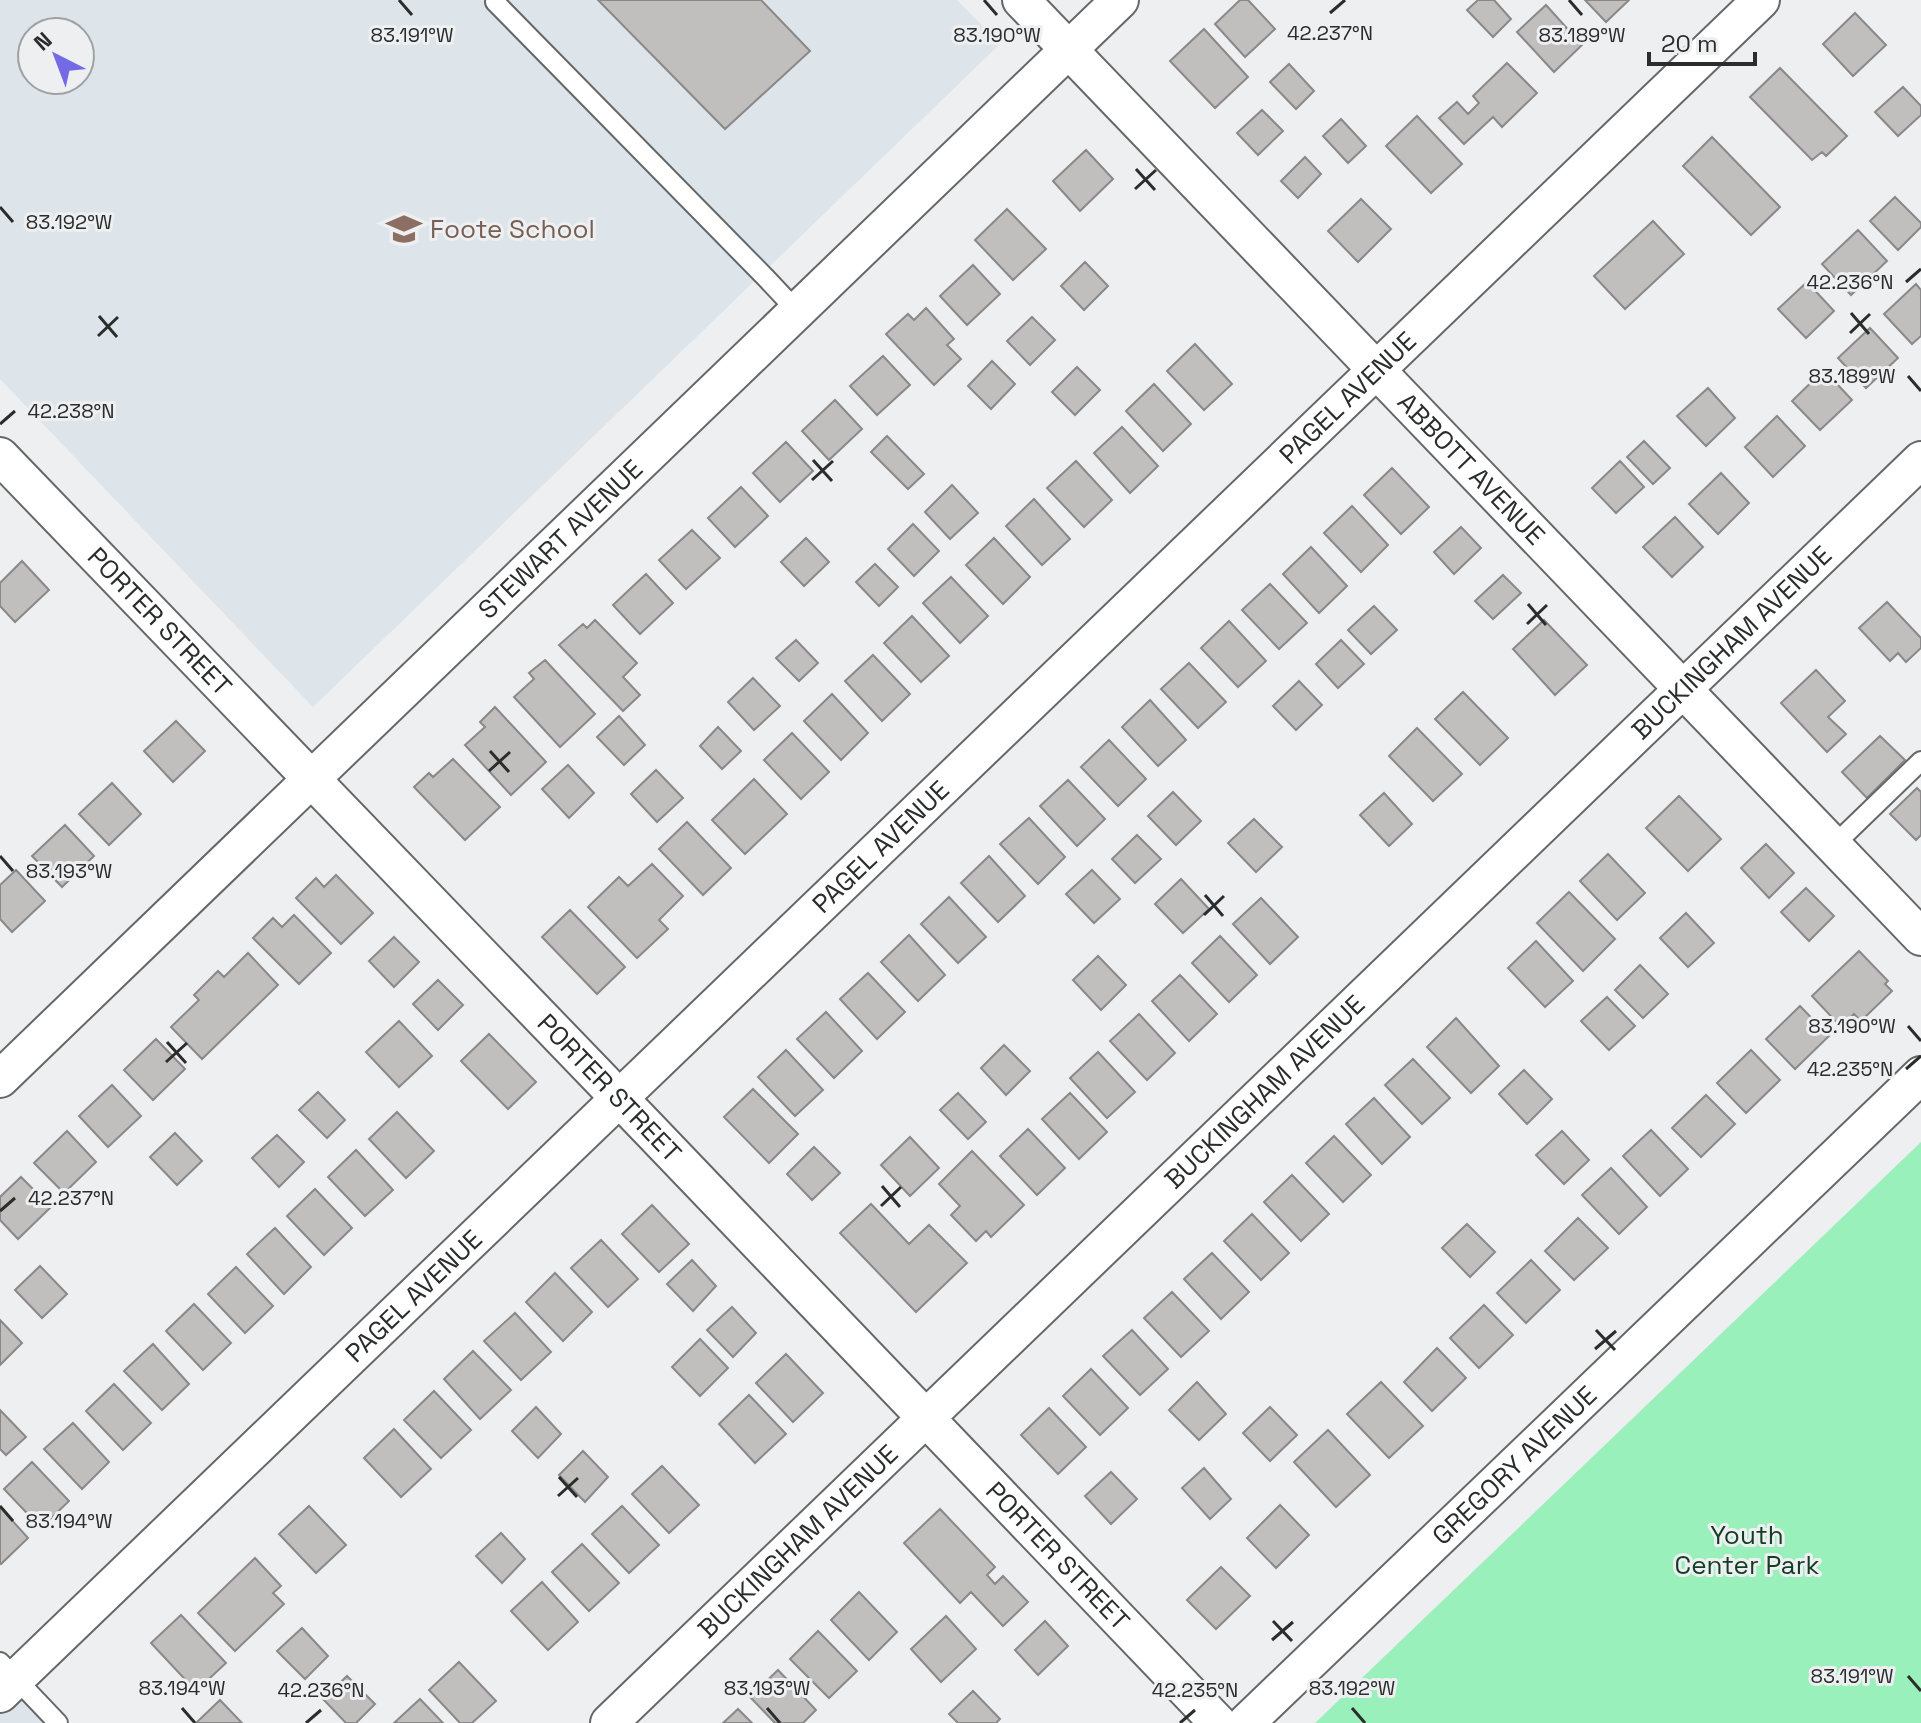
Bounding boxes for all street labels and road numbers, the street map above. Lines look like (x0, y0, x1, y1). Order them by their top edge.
street label: PAGEL AVENUE (1272, 324, 1423, 471)
street label: ABBOTT AVENUE (1390, 385, 1552, 552)
street label: STEWART AVENUE (471, 452, 650, 626)
street label: BUCKINGHAM AVENUE (1624, 538, 1839, 747)
street label: PORTER STREET (80, 540, 239, 703)
street label: PAGEL AVENUE (805, 773, 956, 920)
street label: BUCKINGHAM AVENUE (1157, 988, 1372, 1196)
street label: PORTER STREET (530, 1007, 689, 1170)
street label: PAGEL AVENUE (338, 1222, 489, 1370)
street label: GREGORY AVENUE (1425, 1378, 1604, 1552)
street label: BUCKINGHAM AVENUE (690, 1437, 905, 1646)
street label: PORTER STREET (979, 1474, 1137, 1638)

